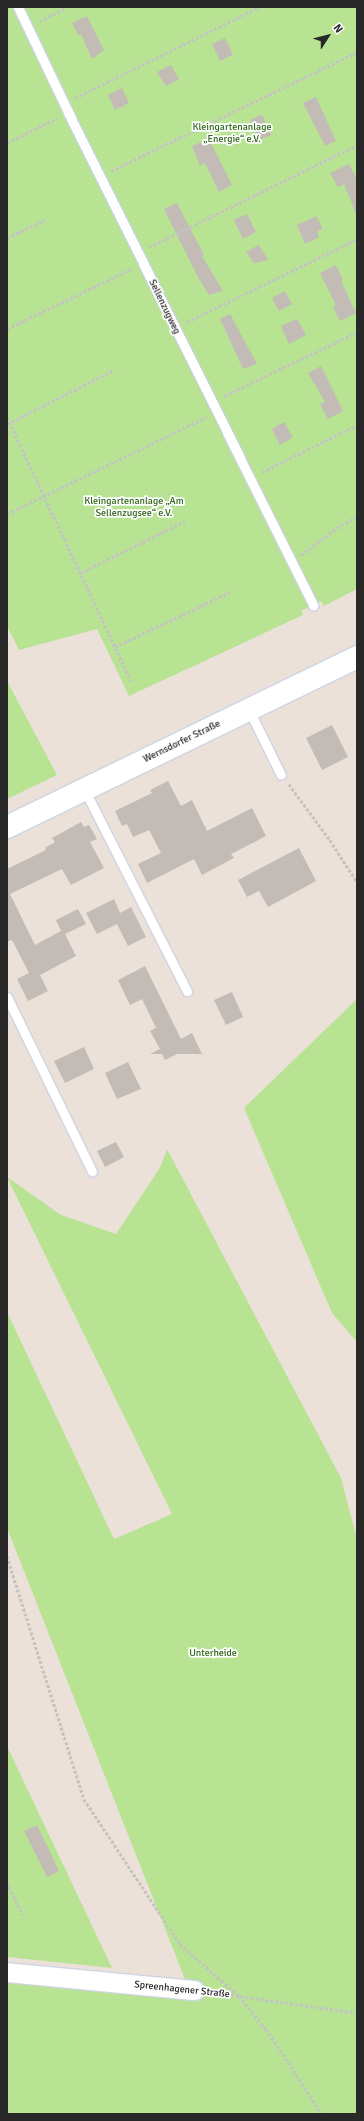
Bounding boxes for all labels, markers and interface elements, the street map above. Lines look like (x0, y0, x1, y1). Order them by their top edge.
north arrow (308, 16, 348, 56)
text: N (331, 22, 346, 36)
park label: Kleingartenanlage „Energie“ e.V. (193, 121, 271, 144)
street label: Sellenzugweg (146, 278, 182, 336)
park label: Kleingartenanlage „Am Sellenzugsee“ e.V. (84, 495, 184, 518)
street label: Wernsdorfer Straße (142, 718, 222, 766)
park label: Unterheide (189, 1648, 237, 1660)
street label: Spreenhagener Straße (134, 1979, 230, 2001)

